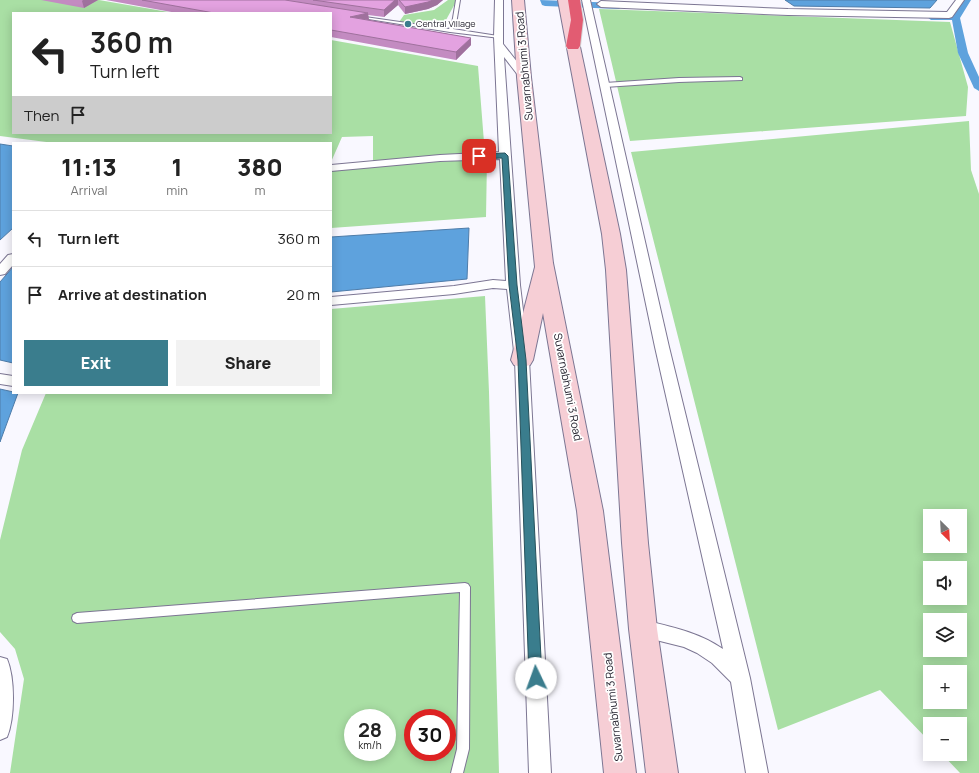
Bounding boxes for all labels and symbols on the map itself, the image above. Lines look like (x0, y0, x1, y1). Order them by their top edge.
street label: Suvarnabhumi 3 Road (511, 11, 536, 121)
place label: Central Village (416, 17, 476, 30)
marker: Central Village (403, 19, 413, 29)
pin (462, 139, 496, 173)
street label: Suvarnabhumi 3 Road (551, 332, 586, 442)
north arrow (923, 509, 967, 553)
street label: Suvarnabhumi 3 Road (599, 652, 626, 762)
position arrow (515, 657, 557, 699)
speed limit sign: 30 (404, 709, 456, 761)

